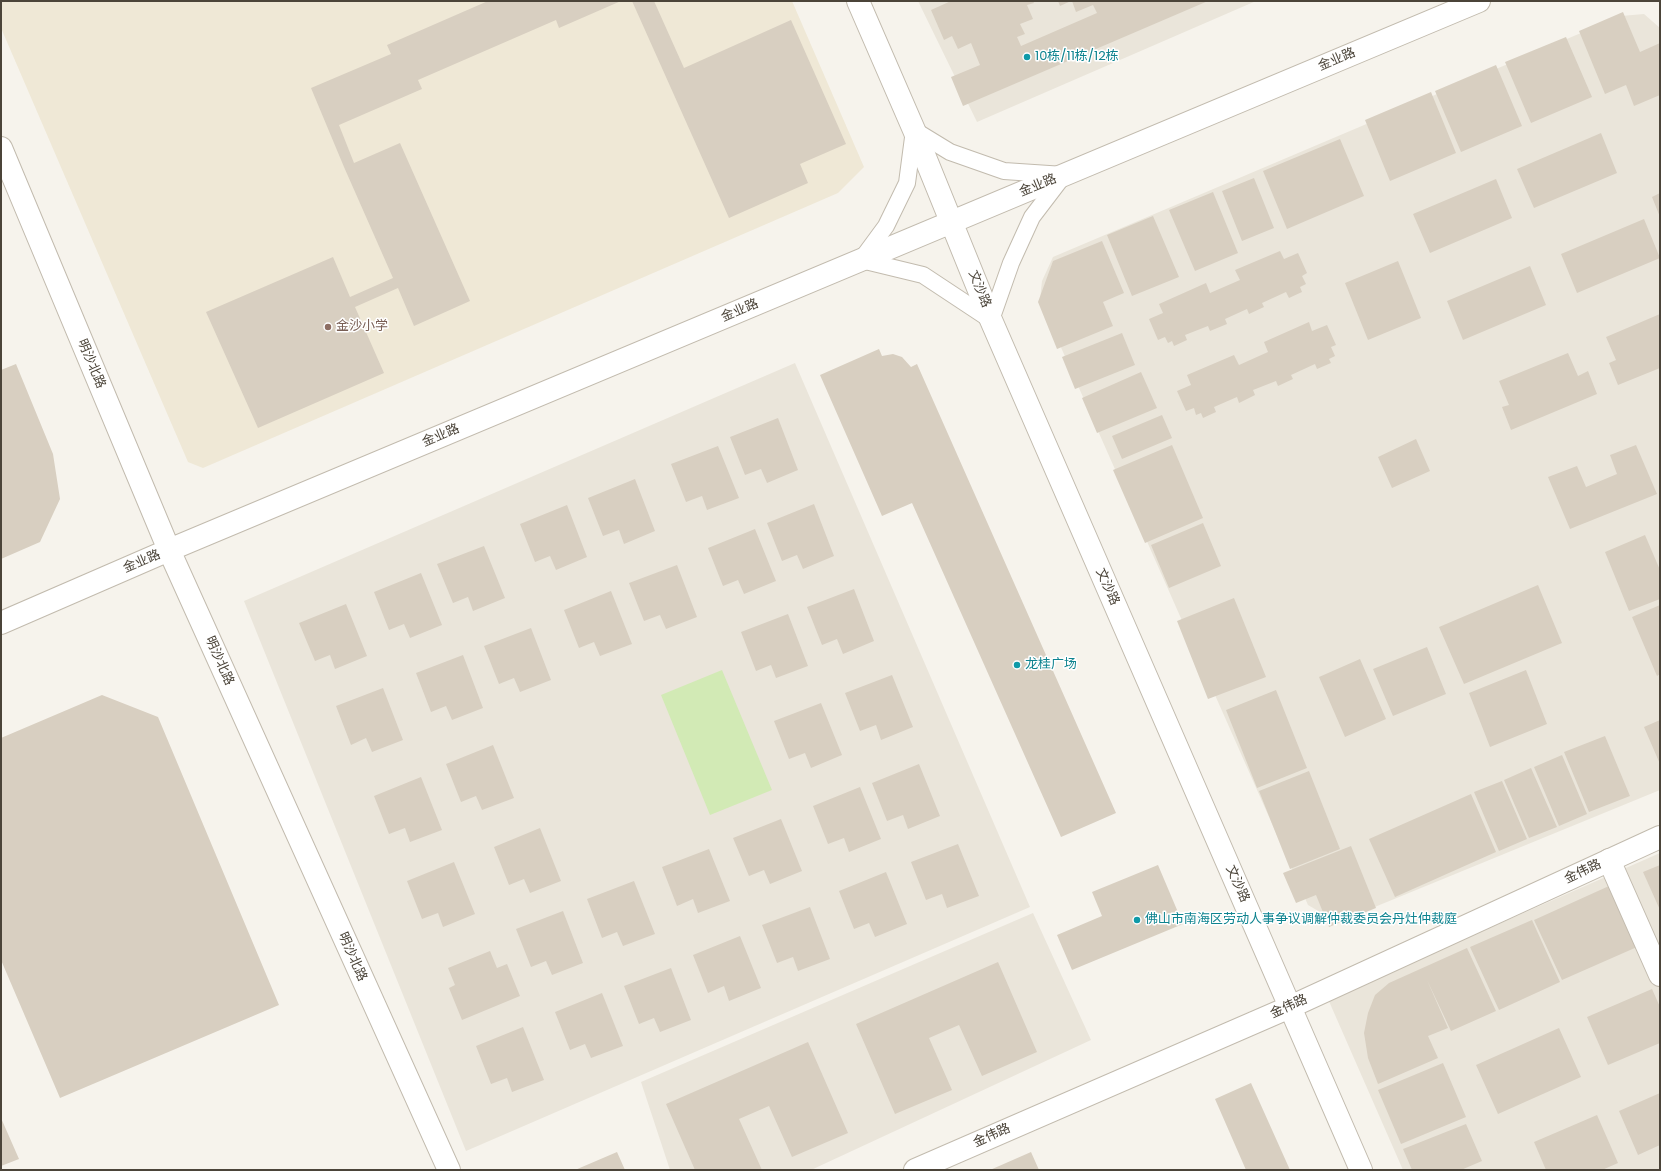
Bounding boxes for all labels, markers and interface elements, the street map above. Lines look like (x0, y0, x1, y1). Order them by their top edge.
street label: 金业路 (1316, 45, 1358, 75)
place label: 10栋/11栋/12栋 (1035, 49, 1119, 65)
marker: 10栋/11栋/12栋 (1022, 52, 1032, 62)
street label: 金业路 (1017, 171, 1059, 201)
street label: 文沙路 (964, 268, 994, 310)
street label: 金业路 (719, 296, 761, 326)
place label: 金沙小学 (336, 319, 388, 335)
marker: 金沙小学 (323, 322, 333, 332)
street label: 明沙北路 (74, 337, 108, 391)
street label: 金业路 (420, 421, 462, 451)
street label: 金业路 (121, 547, 163, 577)
street label: 文沙路 (1092, 566, 1122, 608)
street label: 明沙北路 (201, 634, 237, 688)
place label: 龙桂广场 (1025, 657, 1077, 673)
marker: 龙桂广场 (1012, 660, 1022, 670)
street label: 金伟路 (1562, 857, 1604, 887)
street label: 文沙路 (1222, 863, 1252, 905)
place label: 佛山市南海区劳动人事争议调解仲裁委员会丹灶仲裁庭 (1145, 912, 1457, 928)
marker: 佛山市南海区劳动人事争议调解仲裁委员会丹灶仲裁庭 (1132, 915, 1142, 925)
street label: 明沙北路 (334, 930, 370, 984)
street label: 金伟路 (1268, 992, 1310, 1022)
street label: 金伟路 (971, 1121, 1013, 1151)

